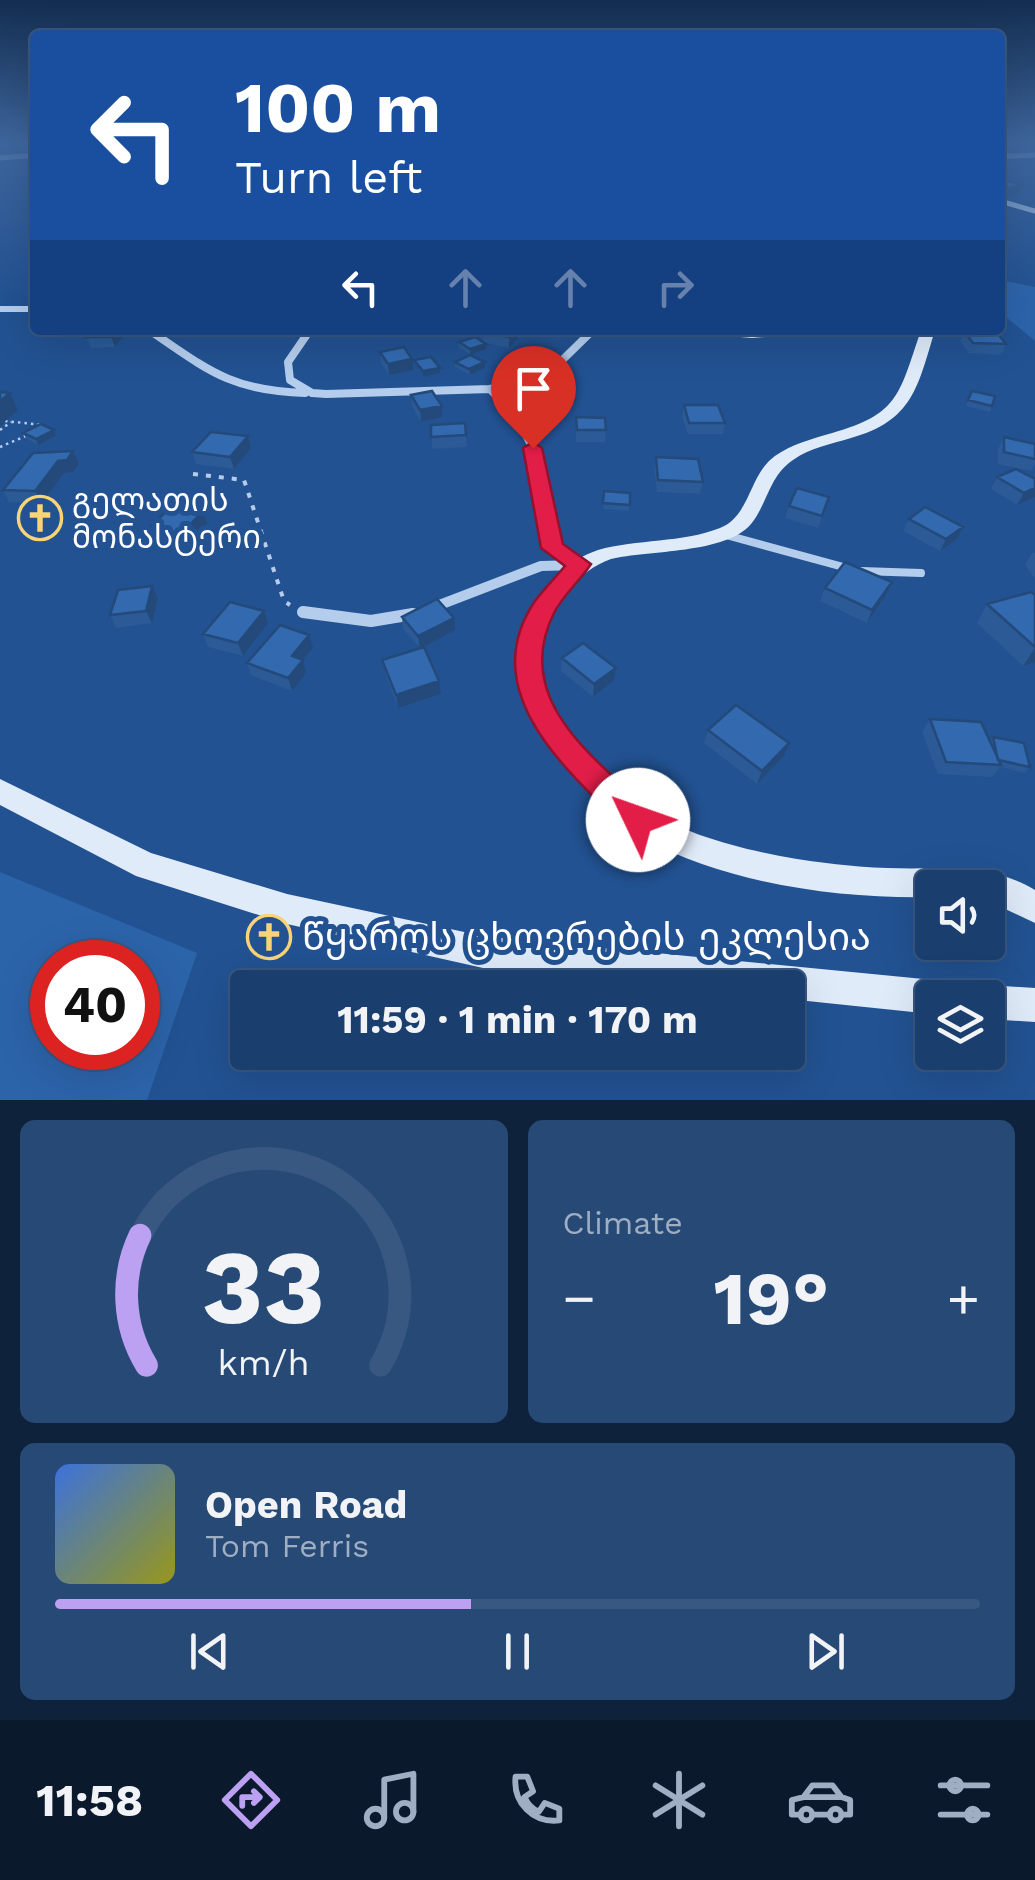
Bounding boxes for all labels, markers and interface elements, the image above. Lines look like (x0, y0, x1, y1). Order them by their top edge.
text: 100 m (235, 67, 441, 149)
icon: left (70, 70, 200, 200)
text: Turn left (235, 151, 422, 204)
icon: left (333, 260, 388, 315)
icon: ahead (438, 260, 493, 315)
icon: ahead (543, 260, 598, 315)
icon: right (648, 260, 703, 315)
pin (491, 346, 576, 449)
icon: arrive (506, 361, 561, 416)
place label: გელათის მონასტერი (72, 481, 261, 556)
church icon: გელათის მონასტერი (17, 495, 63, 541)
position arrow (586, 768, 690, 872)
map controls (915, 870, 1005, 1070)
button: sound (915, 870, 1005, 960)
church icon: წყაროს ცხოვრების ეკლესია (246, 914, 292, 960)
place label: წყაროს ცხოვრების ეკლესია (302, 915, 871, 960)
speed limit sign: 40 (30, 940, 160, 1070)
button: layers (915, 980, 1005, 1070)
text: 11:59 · 1 min · 170 m (337, 998, 698, 1042)
text: Climate (563, 1204, 683, 1242)
text: 33 (202, 1226, 325, 1348)
text: 19° (713, 1254, 829, 1342)
text: − (563, 1266, 596, 1330)
text: + (947, 1266, 980, 1330)
text: km/h (218, 1342, 310, 1384)
text: Open Road (205, 1483, 407, 1527)
text: Tom Ferris (205, 1527, 369, 1565)
icon: previous (182, 1624, 237, 1679)
icon: pause (490, 1624, 545, 1679)
icon: next (798, 1624, 853, 1679)
icon: directions (216, 1765, 286, 1835)
icon: music (358, 1765, 428, 1835)
icon: phone (501, 1765, 571, 1835)
icon: climate (644, 1765, 714, 1835)
icon: car (786, 1765, 856, 1835)
icon: filters (929, 1765, 999, 1835)
text: 11:58 (36, 1774, 143, 1827)

